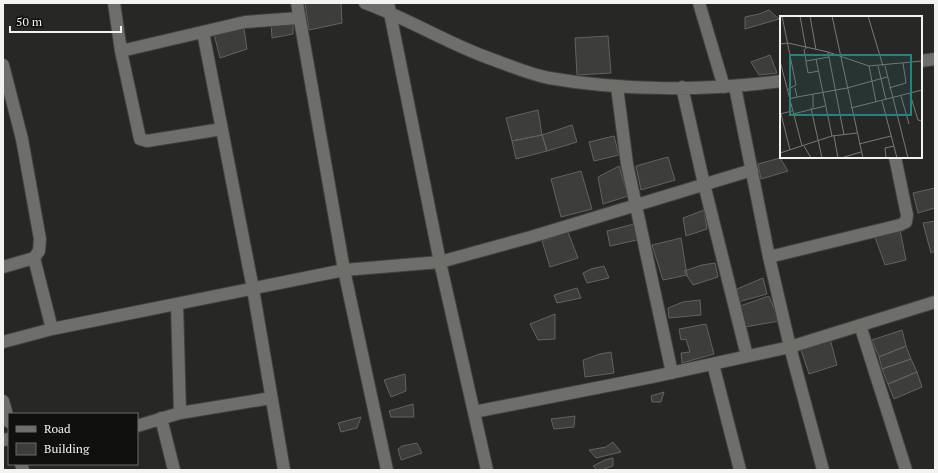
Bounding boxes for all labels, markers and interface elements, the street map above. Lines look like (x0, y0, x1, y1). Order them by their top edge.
scale bar (10, 8, 121, 34)
text: 50 m (16, 14, 43, 29)
inset map (780, 16, 922, 158)
legend (8, 413, 138, 465)
text: Road (44, 421, 71, 436)
text: Building (44, 441, 90, 456)

